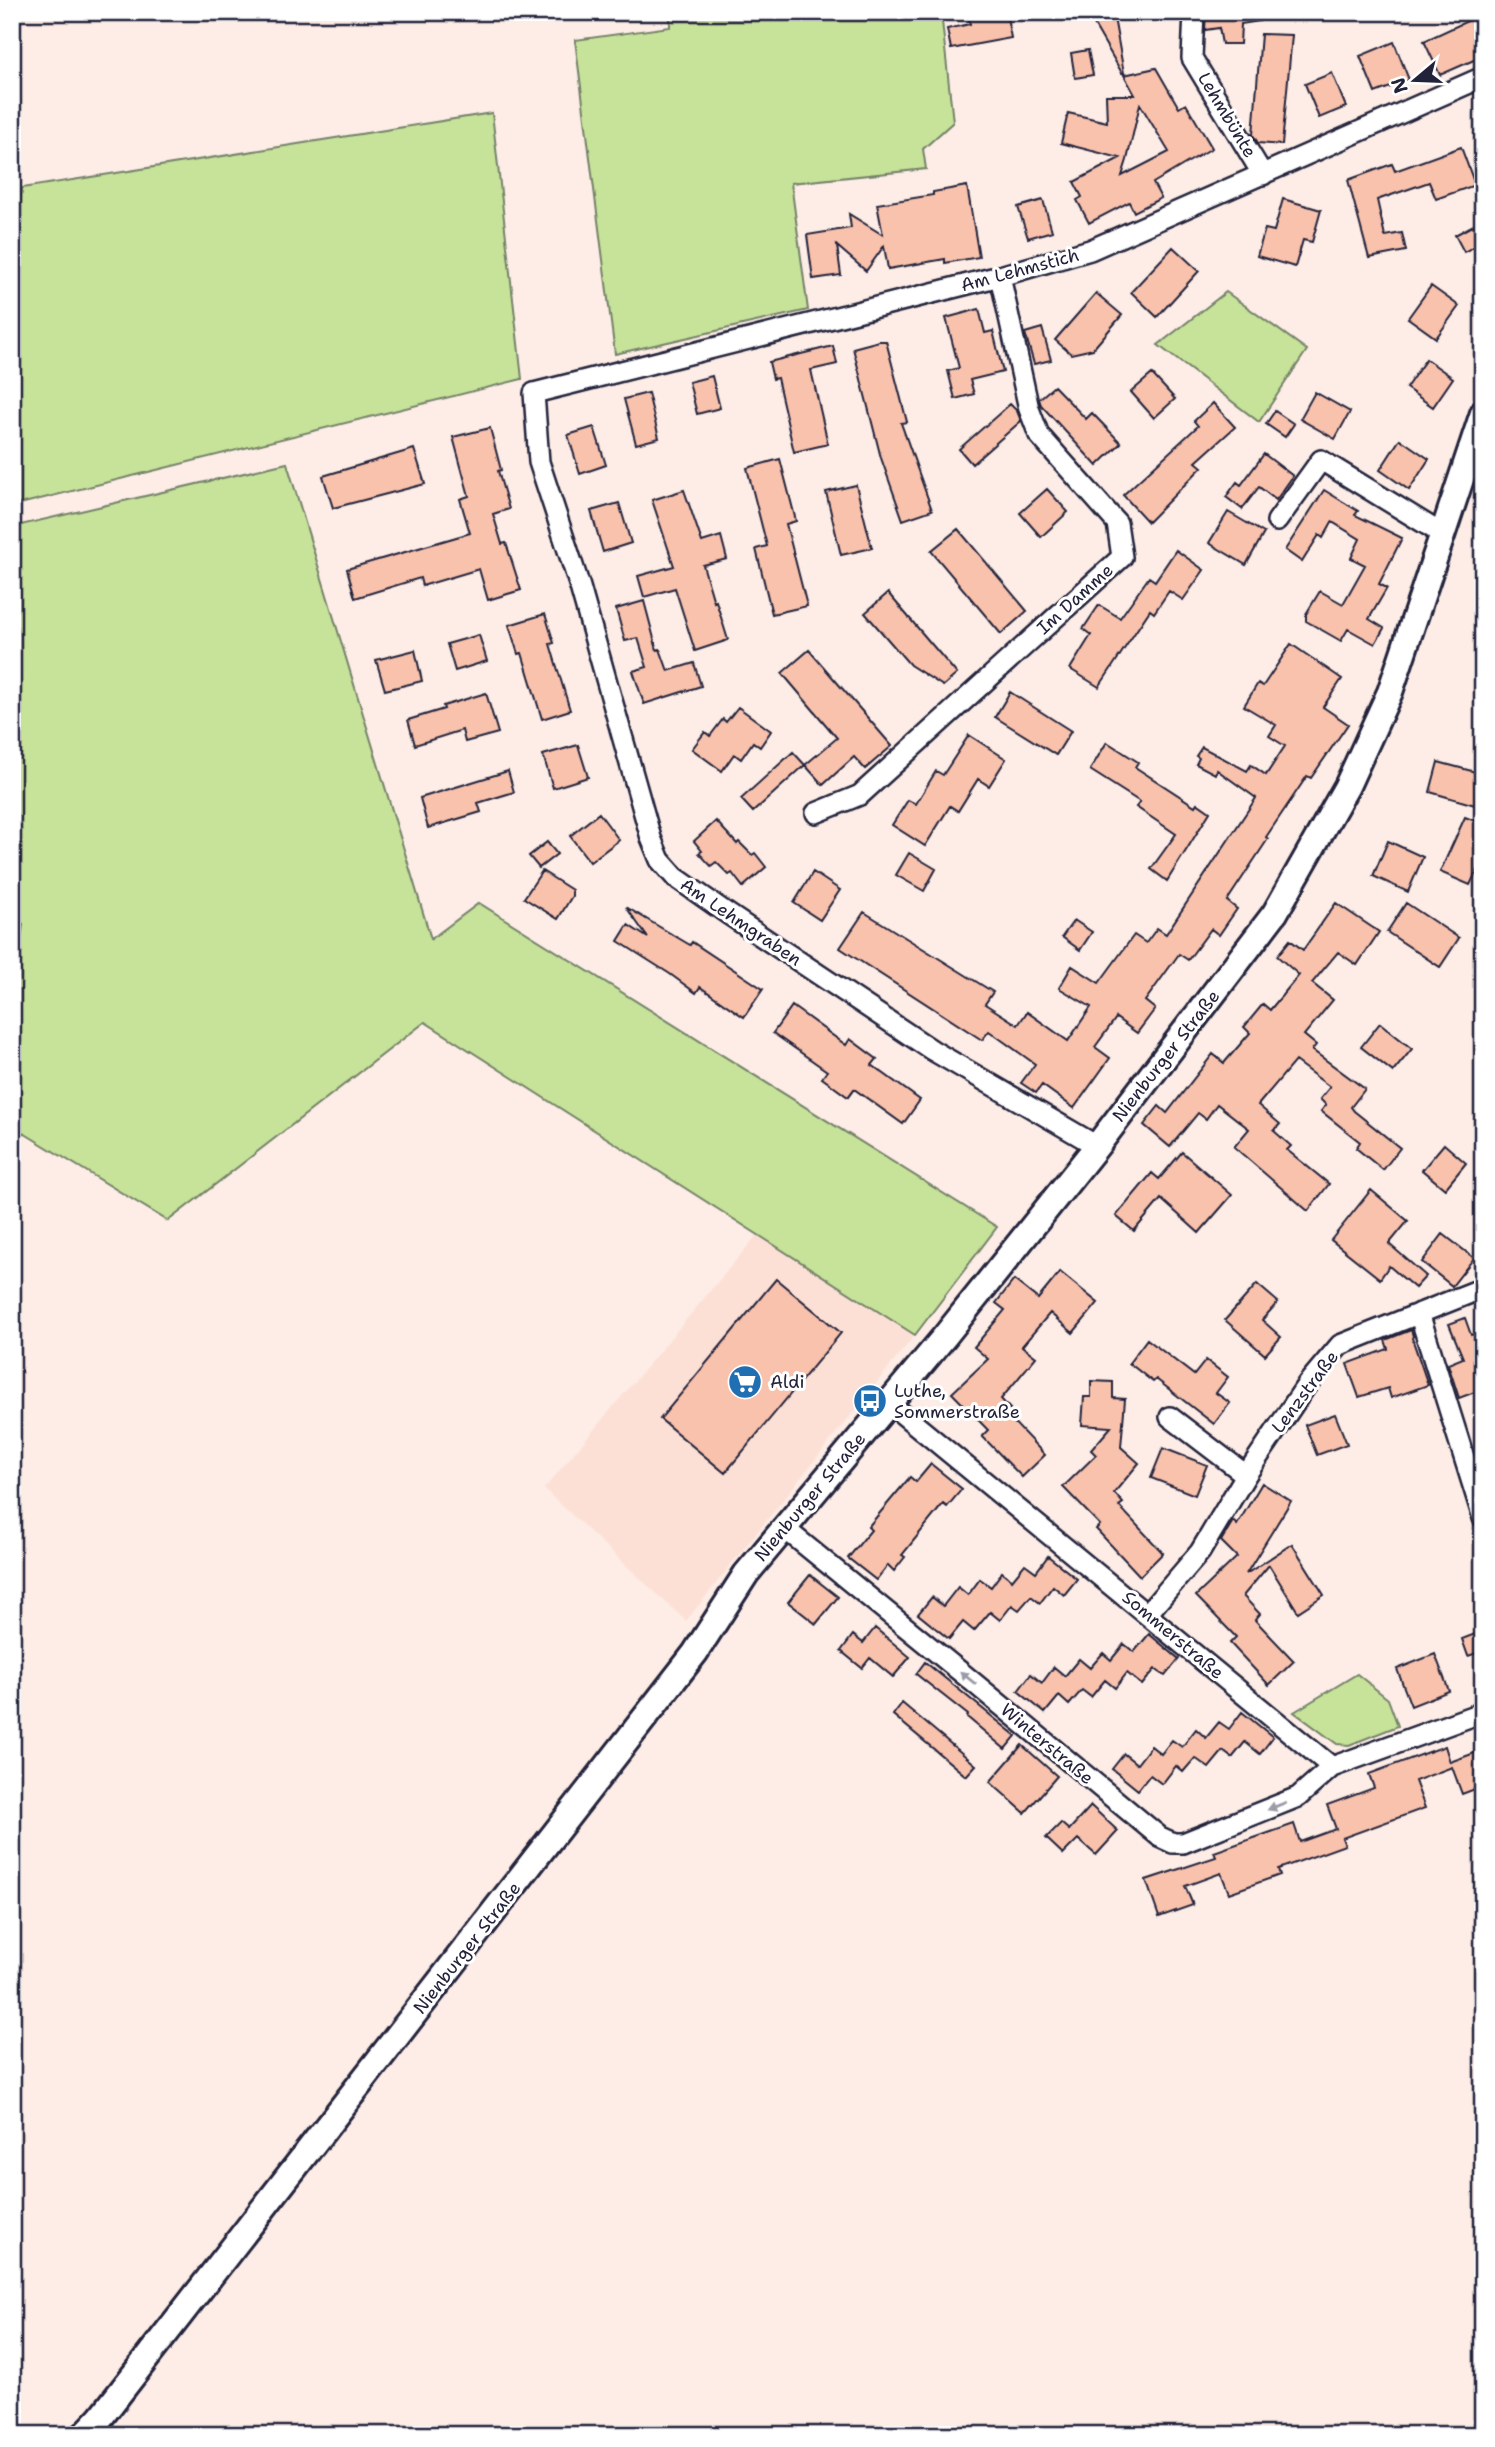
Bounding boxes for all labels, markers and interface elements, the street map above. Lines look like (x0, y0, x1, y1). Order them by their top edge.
north arrow (1380, 46, 1450, 116)
street label: Lehmbünte (1192, 68, 1262, 162)
text: N (1385, 74, 1414, 97)
street label: Am Lehmstich (958, 243, 1082, 297)
street label: Im Damme (1032, 558, 1118, 640)
street label: Am Lehmgraben (676, 873, 806, 971)
street label: Nienburger Straße (1107, 985, 1225, 1127)
street label: Lenzstraße (1266, 1346, 1344, 1438)
supermarket icon: Aldi (726, 1363, 764, 1401)
place label: Aldi (770, 1370, 805, 1394)
place label: Luthe, Sommerstraße (894, 1379, 1020, 1424)
bus stop icon: Luthe, Sommerstraße (851, 1382, 889, 1420)
street label: Nienburger Straße (749, 1427, 871, 1567)
street label: Sommerstraße (1117, 1585, 1229, 1685)
one-way arrow (960, 1671, 977, 1686)
street label: Winterstraße (995, 1698, 1099, 1790)
one-way arrow (1266, 1800, 1287, 1811)
street label: Nienburger Straße (408, 1877, 526, 2019)

